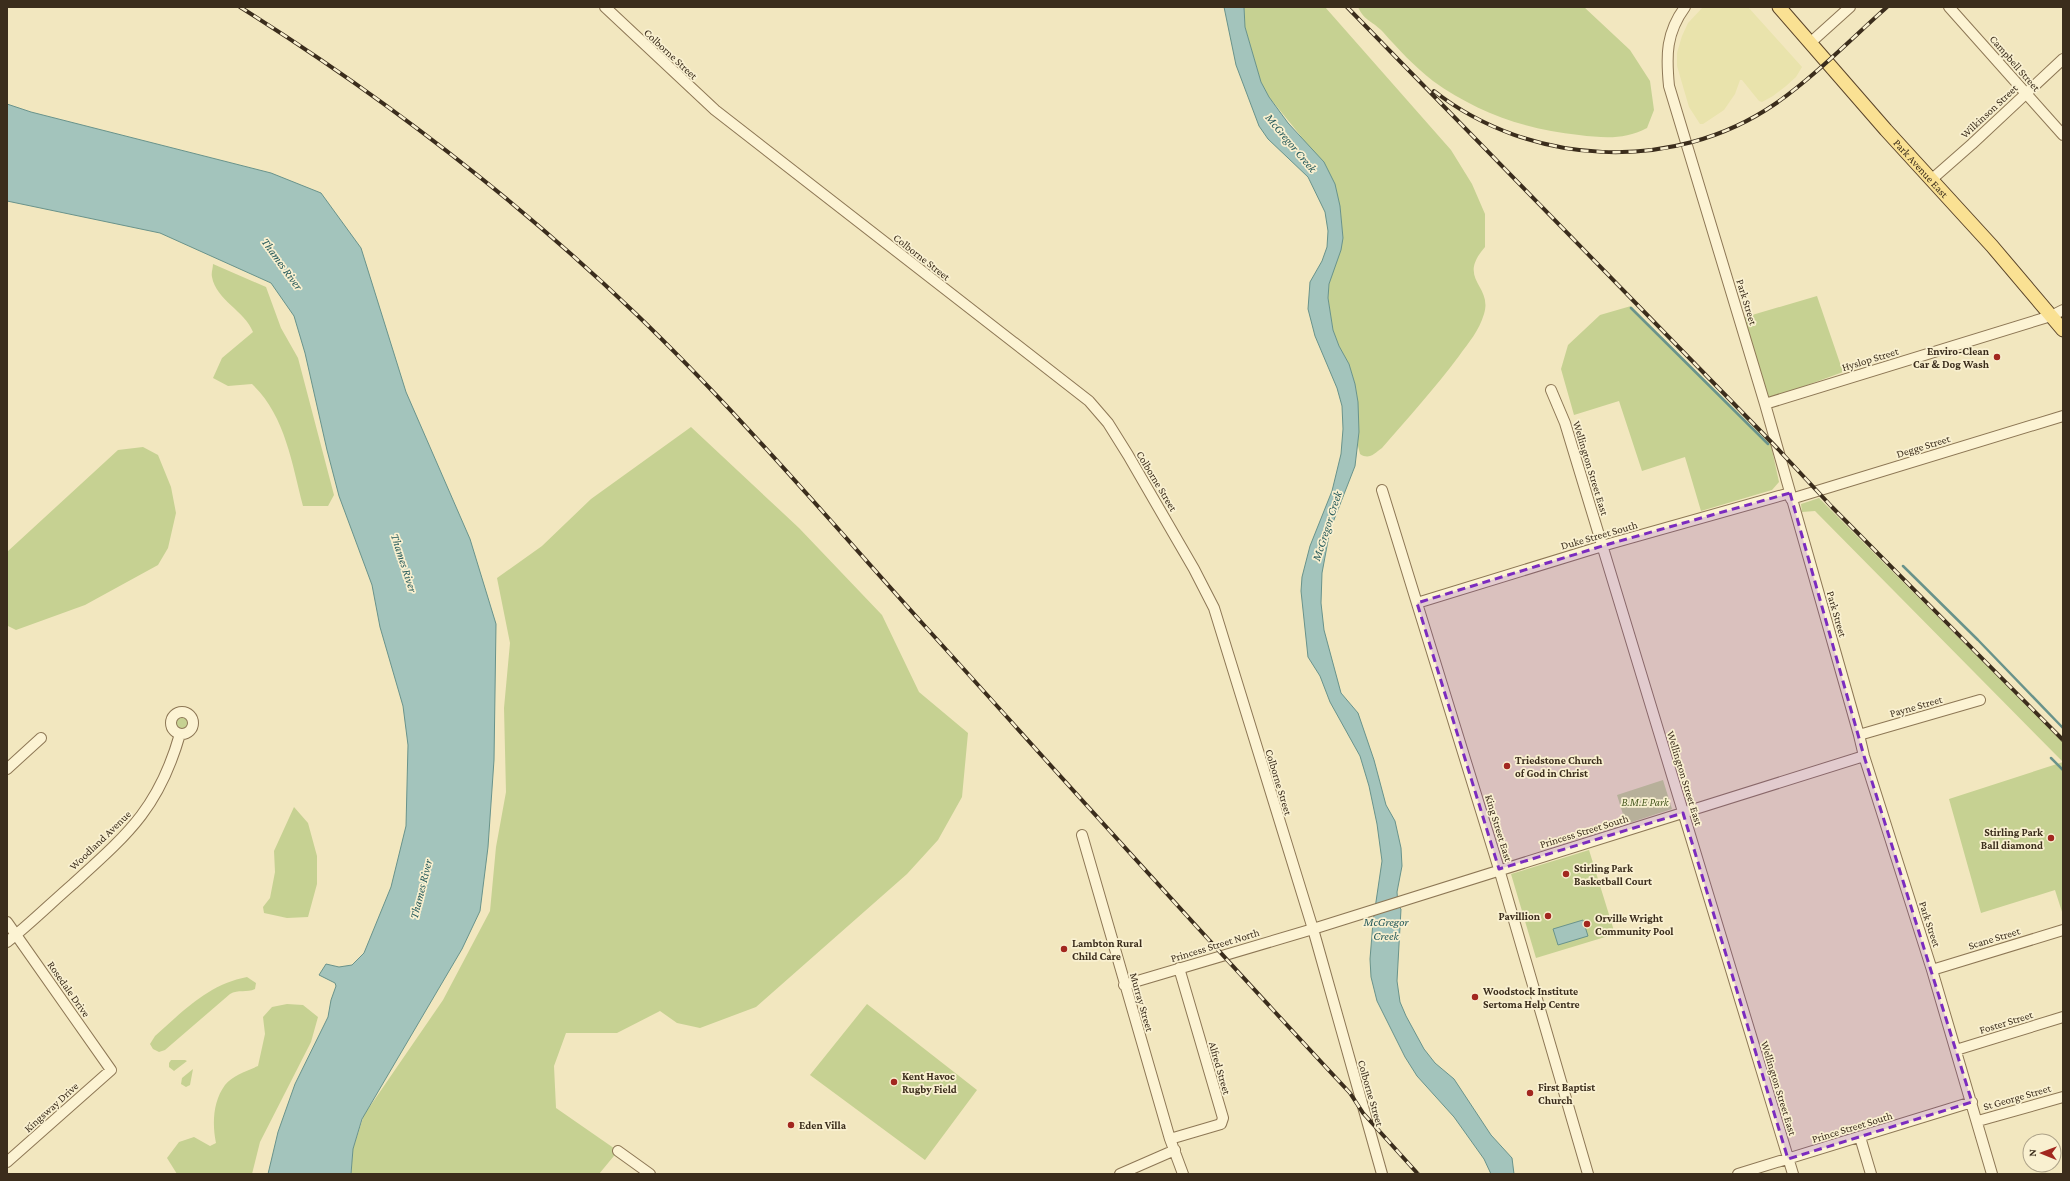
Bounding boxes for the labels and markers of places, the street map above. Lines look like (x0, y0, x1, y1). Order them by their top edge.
place label: Enviro-Clean Car & Dog Wash (1913, 345, 1990, 370)
marker: Enviro-Clean Car & Dog Wash (1992, 352, 2002, 362)
place label: Triedstone Church of God in Christ (1515, 754, 1603, 779)
marker: Triedstone Church of God in Christ (1502, 761, 1512, 771)
place label: Stirling Park Ball diamond (1981, 826, 2044, 851)
marker: Stirling Park Ball diamond (2046, 833, 2056, 843)
place label: Stirling Park Basketball Court (1574, 862, 1652, 887)
marker: Stirling Park Basketball Court (1561, 869, 1571, 879)
place label: Pavillion (1499, 910, 1541, 922)
marker: Pavillion (1543, 911, 1553, 921)
place label: Orville Wright Community Pool (1595, 912, 1674, 937)
marker: Orville Wright Community Pool (1582, 919, 1592, 929)
place label: Lambton Rural Child Care (1072, 937, 1143, 962)
marker: Lambton Rural Child Care (1059, 944, 1069, 954)
place label: Woodstock Institute Sertoma Help Centre (1482, 985, 1580, 1010)
marker: Woodstock Institute Sertoma Help Centre (1470, 992, 1480, 1002)
place label: Kent Havoc Rugby Field (902, 1070, 957, 1095)
marker: Kent Havoc Rugby Field (889, 1077, 899, 1087)
place label: First Baptist Church (1538, 1081, 1595, 1106)
marker: First Baptist Church (1525, 1088, 1535, 1098)
place label: Eden Villa (799, 1119, 847, 1131)
marker: Eden Villa (786, 1120, 796, 1130)

